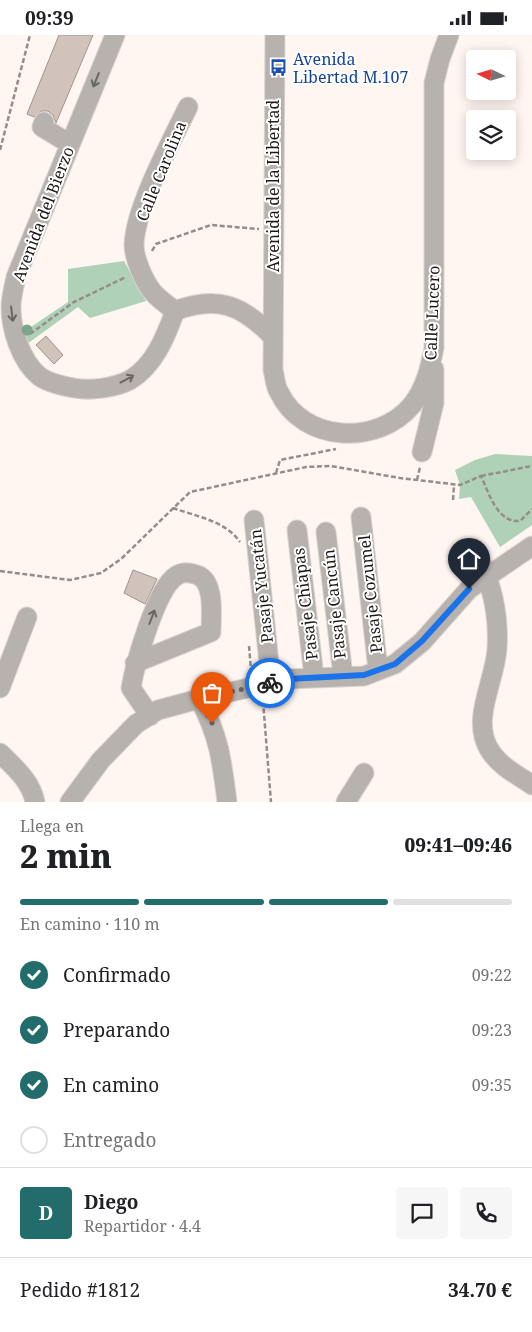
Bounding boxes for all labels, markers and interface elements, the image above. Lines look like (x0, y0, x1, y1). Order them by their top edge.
text: 09:39 (25, 5, 74, 31)
place label: Avenida Libertad M.107 (293, 48, 409, 88)
north arrow (466, 50, 516, 100)
map controls (466, 50, 516, 160)
bus stop icon: Avenida Libertad M.107 (269, 58, 289, 78)
one-way arrow (91, 72, 101, 87)
street label: Avenida de la Libertad (262, 99, 284, 272)
button: layers (466, 110, 516, 160)
street label: Calle Carolina (131, 118, 191, 224)
street label: Avenida del Bierzo (7, 143, 79, 285)
street label: Calle Lucero (419, 265, 445, 361)
one-way arrow (7, 305, 17, 321)
one-way arrow (120, 374, 135, 384)
street label: Pasaje Yucatán (244, 528, 278, 644)
street label: Pasaje Cozumel (353, 534, 387, 654)
pin (448, 538, 490, 589)
icon: home (455, 545, 483, 573)
street label: Pasaje Chiapas (287, 547, 323, 661)
street label: Pasaje Cancún (317, 548, 351, 660)
one-way arrow (148, 610, 157, 625)
courier (245, 658, 295, 708)
icon: bike (256, 669, 284, 697)
pin (191, 672, 233, 723)
icon: bag (198, 679, 226, 707)
text: Llega en (20, 815, 84, 837)
text: 09:41–09:46 (404, 832, 512, 858)
text: 2 min (20, 834, 112, 877)
text: En camino · 110 m (20, 913, 160, 935)
icon: check (20, 961, 48, 989)
text: Confirmado (63, 962, 171, 988)
text: 09:22 (472, 964, 512, 986)
icon: check (20, 1016, 48, 1044)
text: Preparando (63, 1017, 170, 1043)
text: 09:23 (472, 1019, 512, 1041)
icon: check (20, 1071, 48, 1099)
text: En camino (63, 1072, 159, 1098)
text: 09:35 (472, 1074, 512, 1096)
text: Entregado (63, 1127, 156, 1153)
button: chat (396, 1187, 448, 1239)
button: phone (460, 1187, 512, 1239)
text: Diego (84, 1189, 138, 1215)
text: D (39, 1200, 53, 1226)
text: Repartidor · 4.4 (84, 1215, 201, 1237)
text: Pedido #1812 (20, 1277, 140, 1303)
text: 34.70 € (448, 1277, 512, 1303)

